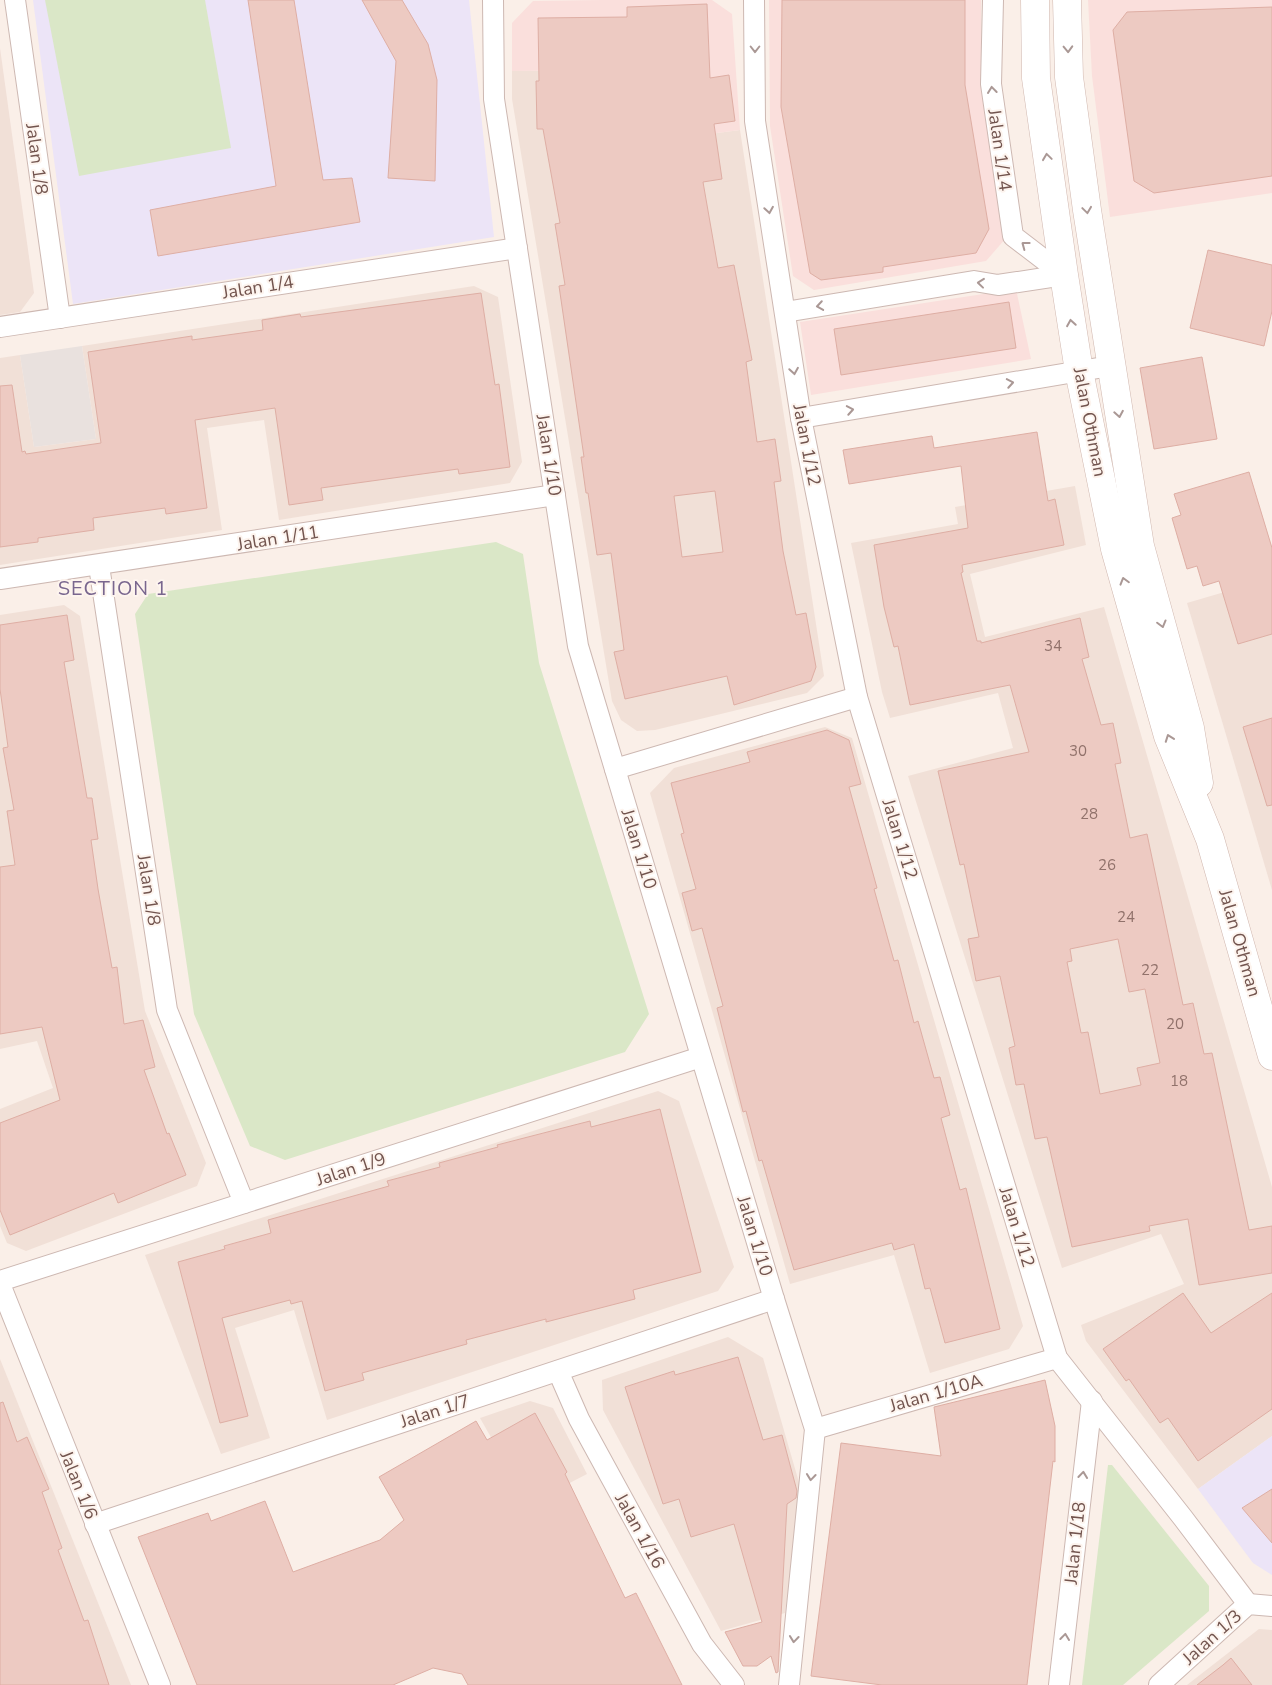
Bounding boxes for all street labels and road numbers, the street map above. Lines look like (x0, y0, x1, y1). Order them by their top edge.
street label: Jalan 1/14 (982, 106, 1018, 193)
street label: Jalan 1/8 (20, 121, 54, 196)
street label: Jalan 1/4 (220, 270, 296, 305)
street label: Jalan Othman (1067, 364, 1112, 479)
street label: Jalan 1/12 (787, 401, 827, 488)
street label: Jalan 1/10 (531, 411, 567, 498)
street label: Jalan 1/11 (234, 520, 321, 556)
street label: Jalan 1/12 (876, 795, 924, 882)
street label: Jalan 1/10 (615, 805, 663, 892)
street label: Jalan 1/8 (131, 852, 166, 927)
street label: Jalan Othman (1213, 886, 1267, 999)
street label: Jalan 1/9 (312, 1146, 389, 1192)
street label: Jalan 1/12 (993, 1183, 1041, 1270)
street label: Jalan 1/10 (731, 1192, 779, 1279)
street label: Jalan 1/10A (886, 1368, 985, 1418)
street label: Jalan 1/7 (396, 1388, 473, 1434)
street label: Jalan 1/6 (54, 1446, 104, 1523)
street label: Jalan 1/16 (609, 1488, 671, 1573)
street label: Jalan 1/18 (1059, 1501, 1091, 1586)
street label: Jalan 1/3 (1177, 1604, 1247, 1671)

